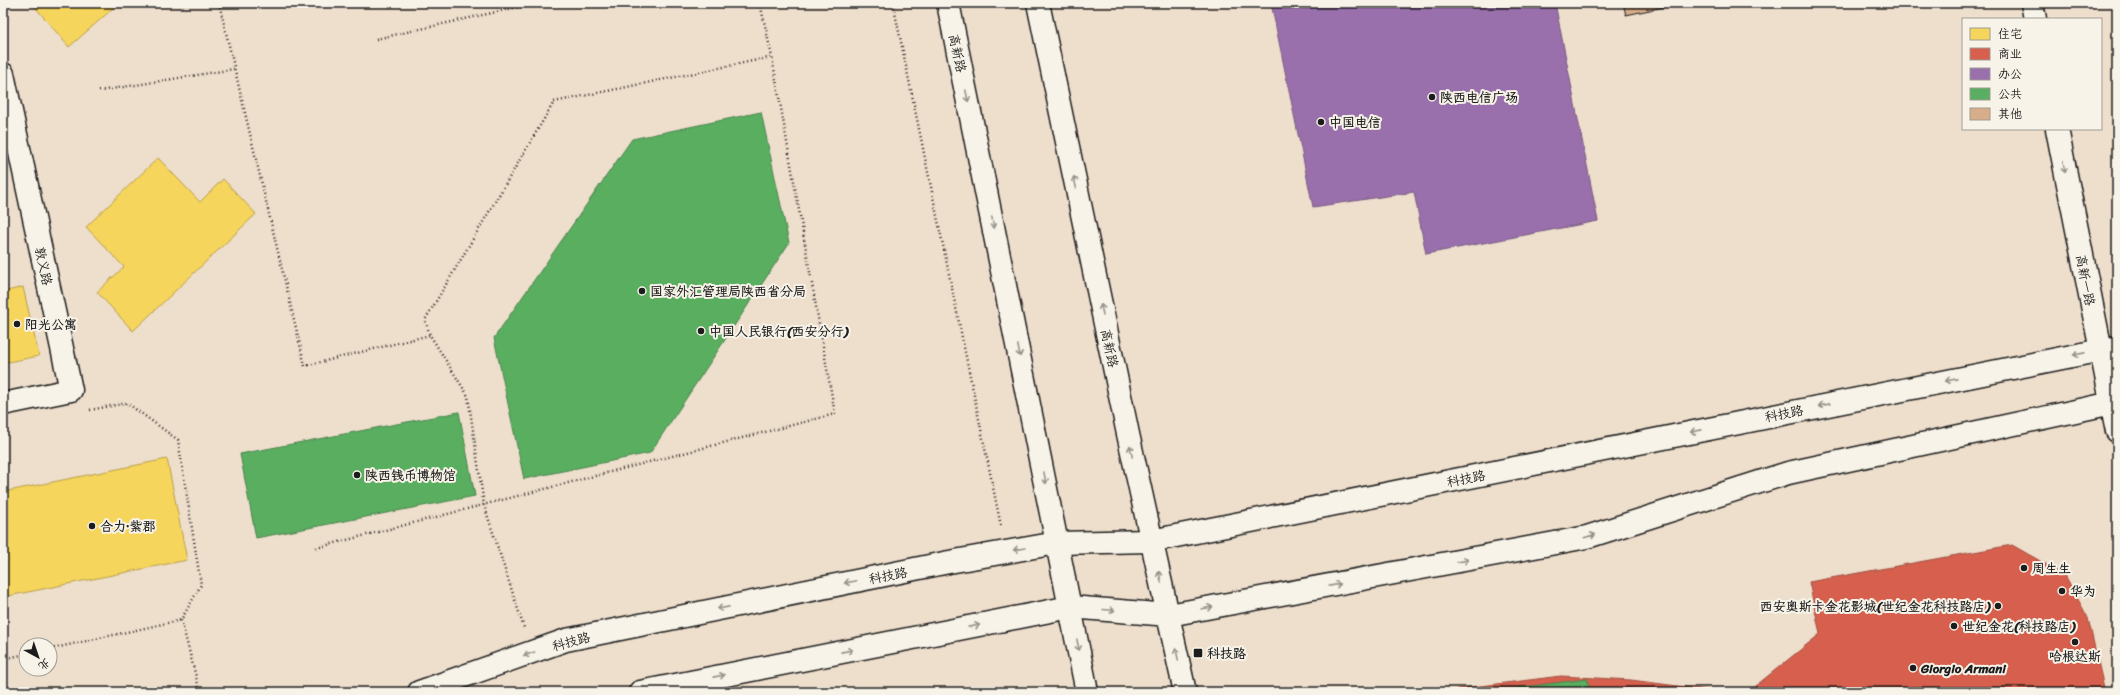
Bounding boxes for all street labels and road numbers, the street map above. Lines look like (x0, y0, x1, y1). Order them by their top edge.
street label: 高新路 (942, 32, 973, 75)
street label: 敦义路 (28, 245, 59, 288)
street label: 高新一路 (2069, 252, 2102, 308)
street label: 高新路 (1094, 327, 1125, 370)
street label: 科技路 (1763, 398, 1805, 429)
street label: 科技路 (1445, 463, 1487, 494)
street label: 科技路 (867, 560, 909, 591)
street label: 科技路 (549, 625, 593, 658)

